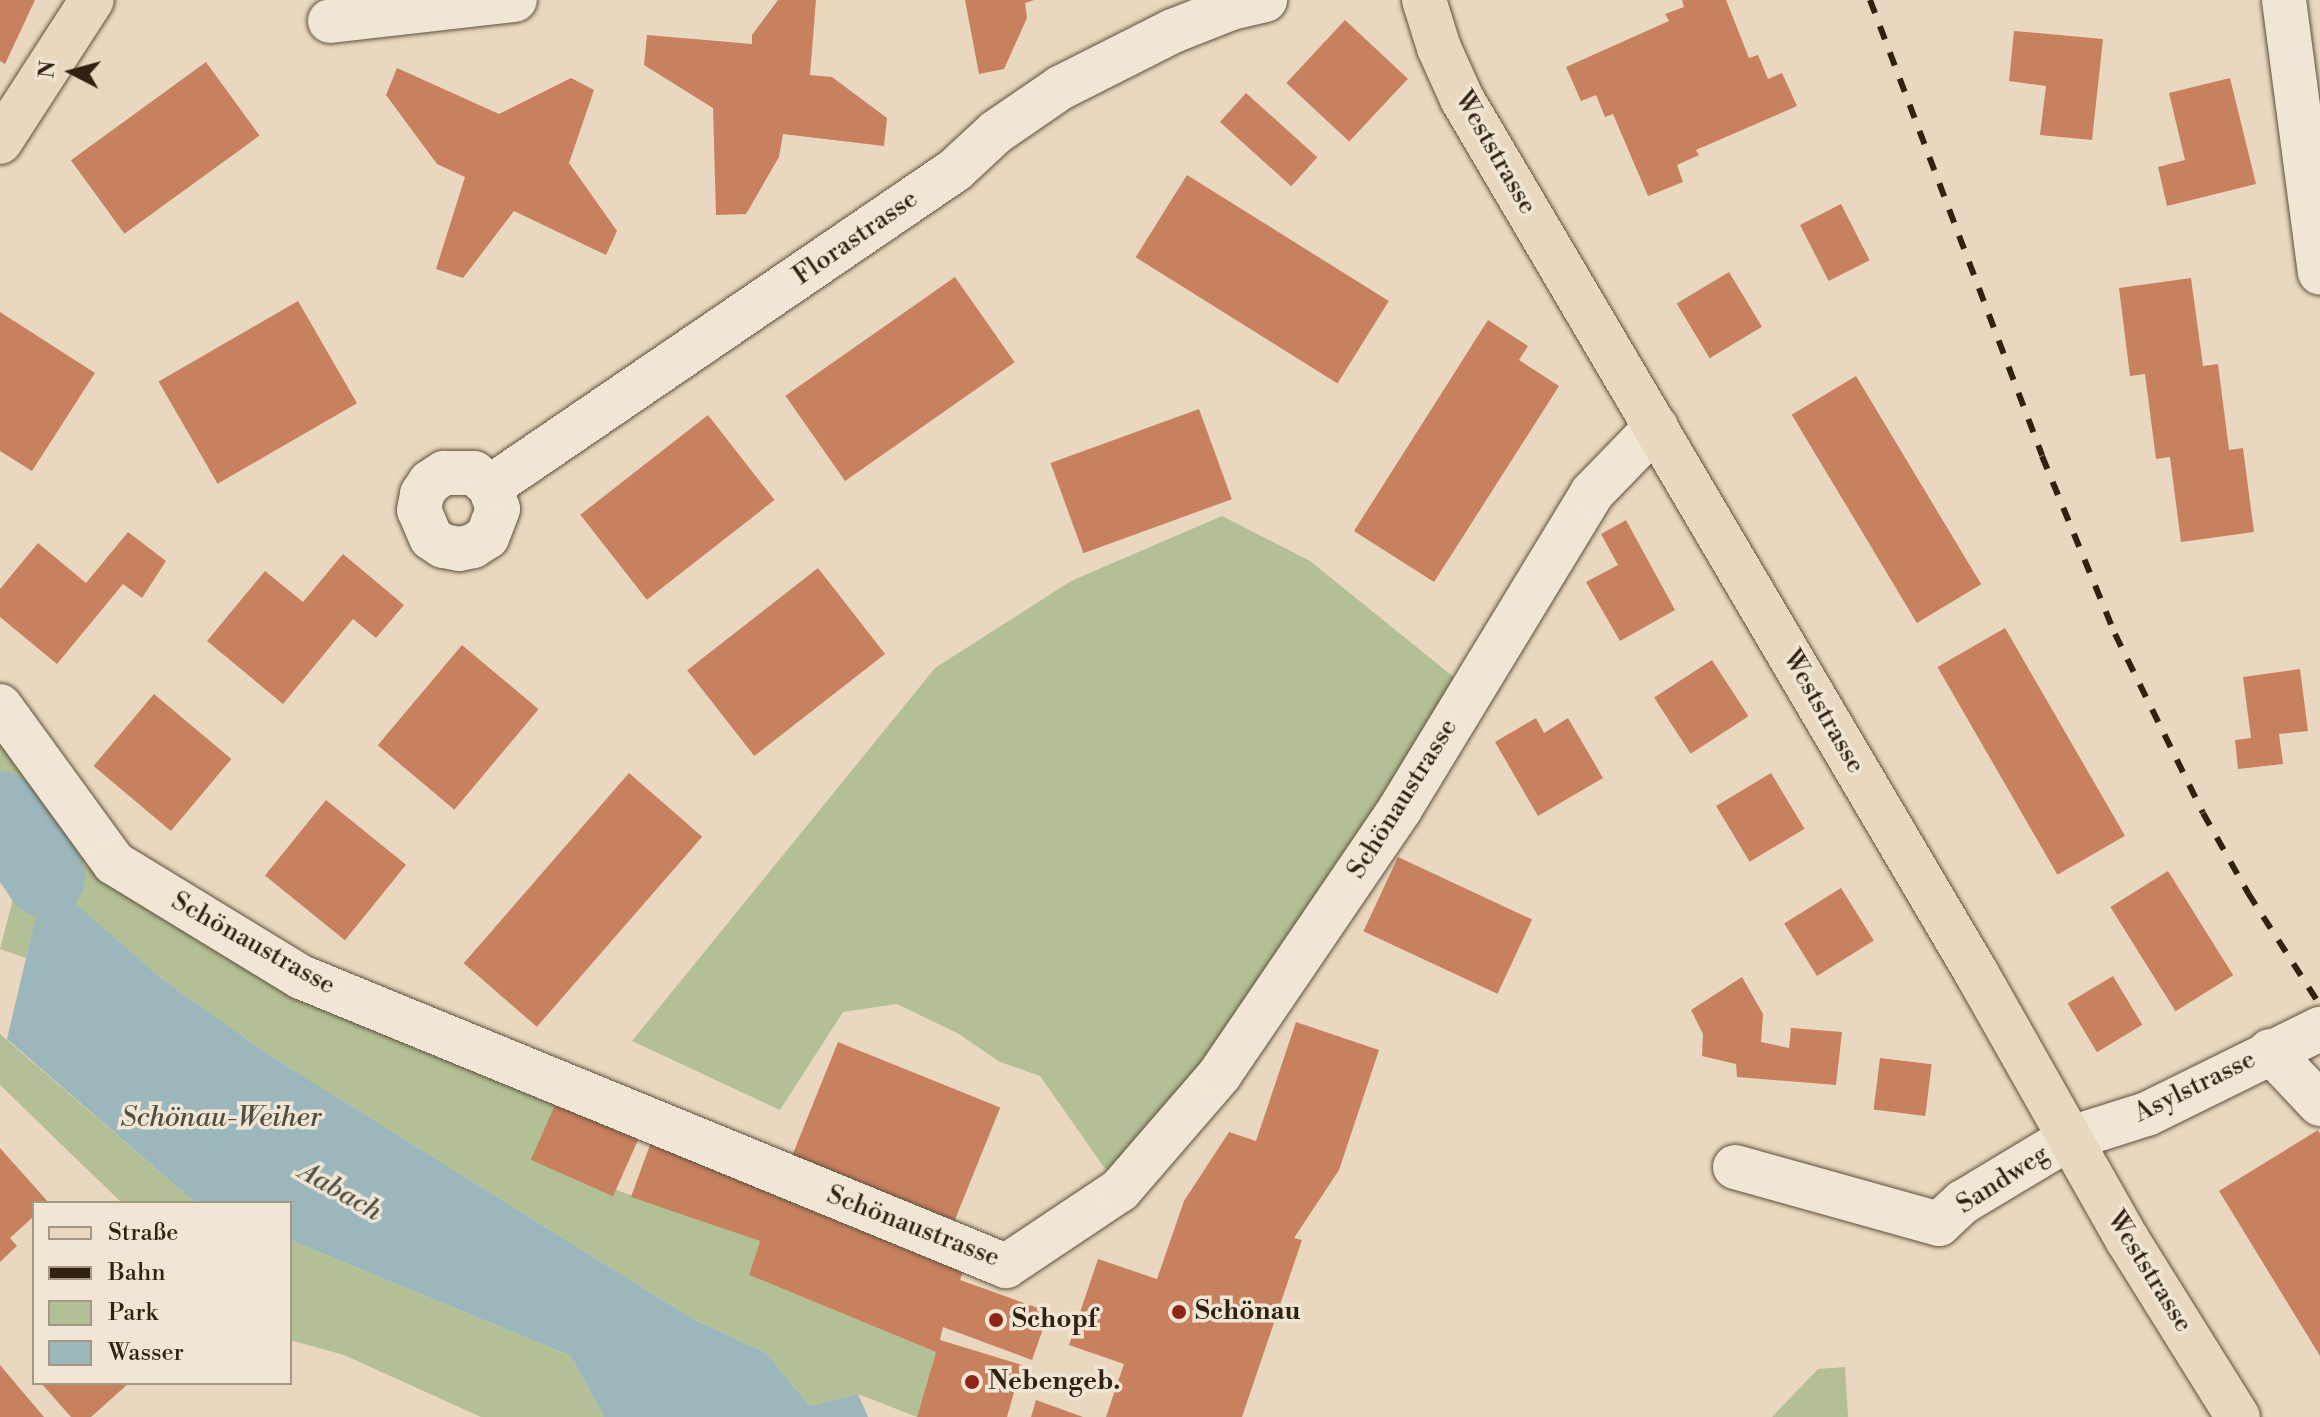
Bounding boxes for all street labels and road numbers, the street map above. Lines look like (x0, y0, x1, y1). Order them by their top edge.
street label: Weststrasse (1447, 86, 1543, 220)
street label: Florastrasse (788, 184, 924, 292)
street label: Weststrasse (1775, 645, 1871, 779)
street label: Schönaustrasse (1341, 713, 1465, 885)
street label: Schönaustrasse (166, 886, 340, 1002)
street label: Asylstrasse (2129, 1044, 2261, 1130)
street label: Sandweg (1951, 1139, 2055, 1221)
street label: Schönaustrasse (822, 1180, 1004, 1274)
street label: Weststrasse (2100, 1206, 2198, 1338)

